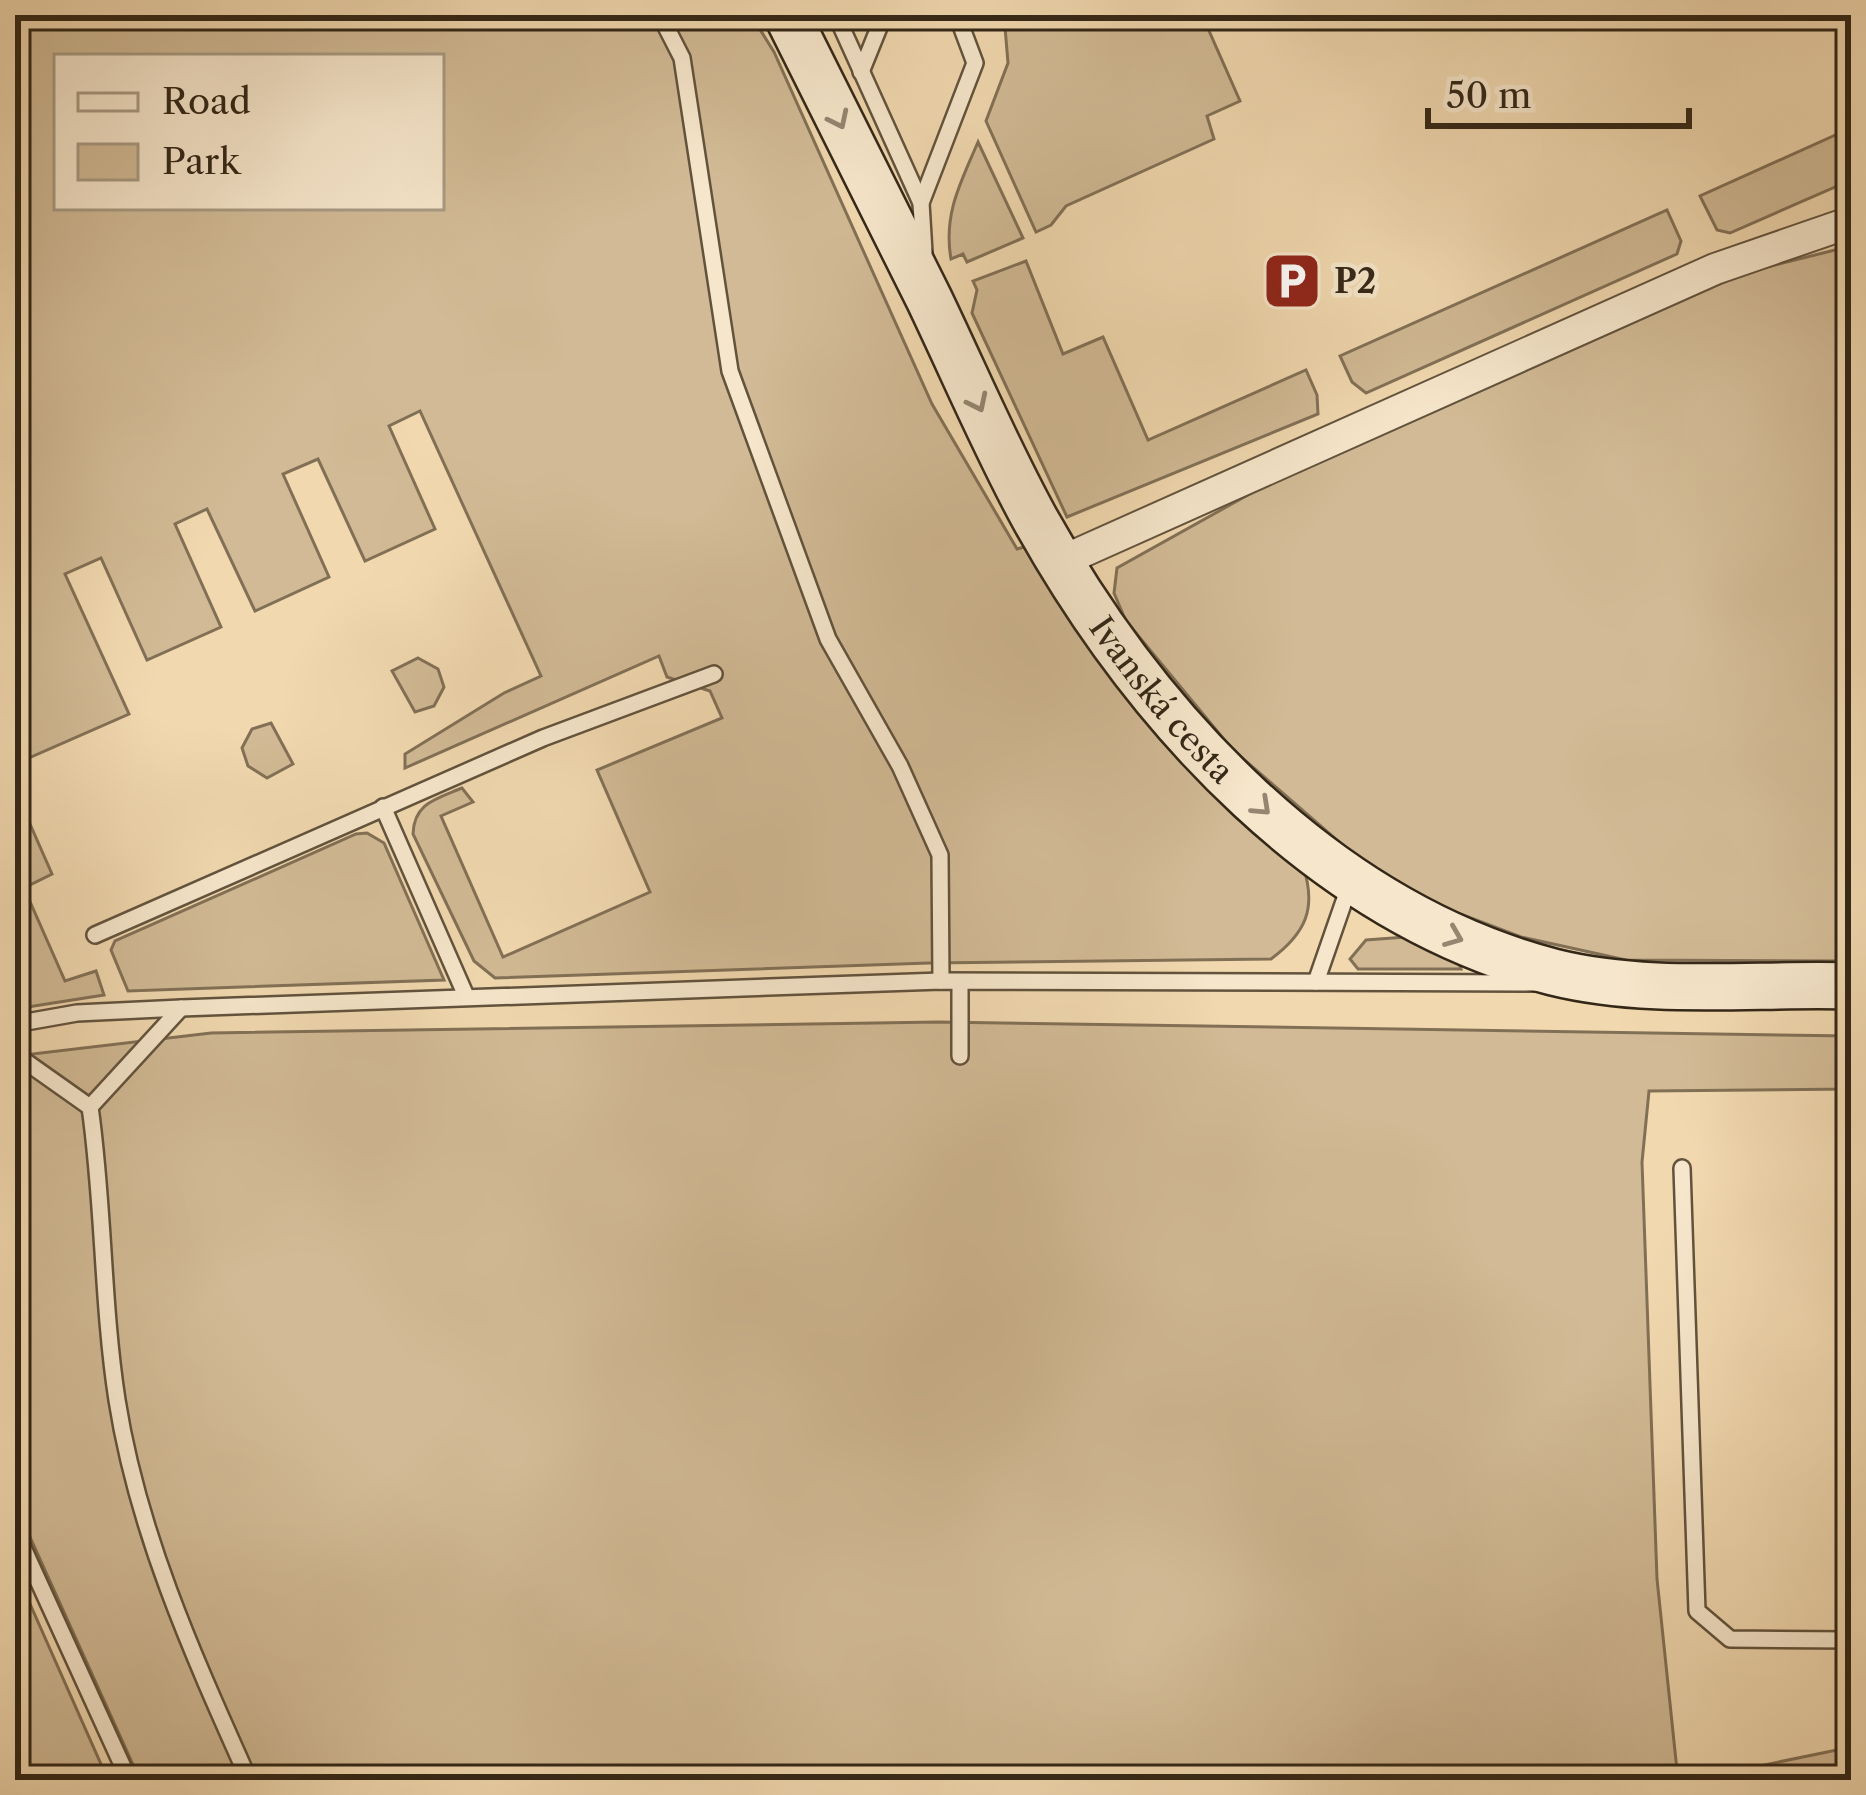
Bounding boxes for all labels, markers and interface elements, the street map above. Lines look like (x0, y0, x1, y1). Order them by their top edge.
legend (54, 54, 444, 210)
scale bar (1428, 54, 1689, 128)
text: 50 m (1446, 73, 1531, 117)
text: Road (162, 79, 251, 123)
one-way arrow (825, 108, 849, 129)
text: Park (162, 139, 242, 183)
parking icon: P2 (1261, 250, 1323, 312)
place label: P2 (1334, 261, 1376, 302)
one-way arrow (964, 391, 988, 412)
street label: Ivanská cesta (1080, 609, 1243, 792)
one-way arrow (1248, 793, 1270, 815)
one-way arrow (1442, 923, 1463, 947)

